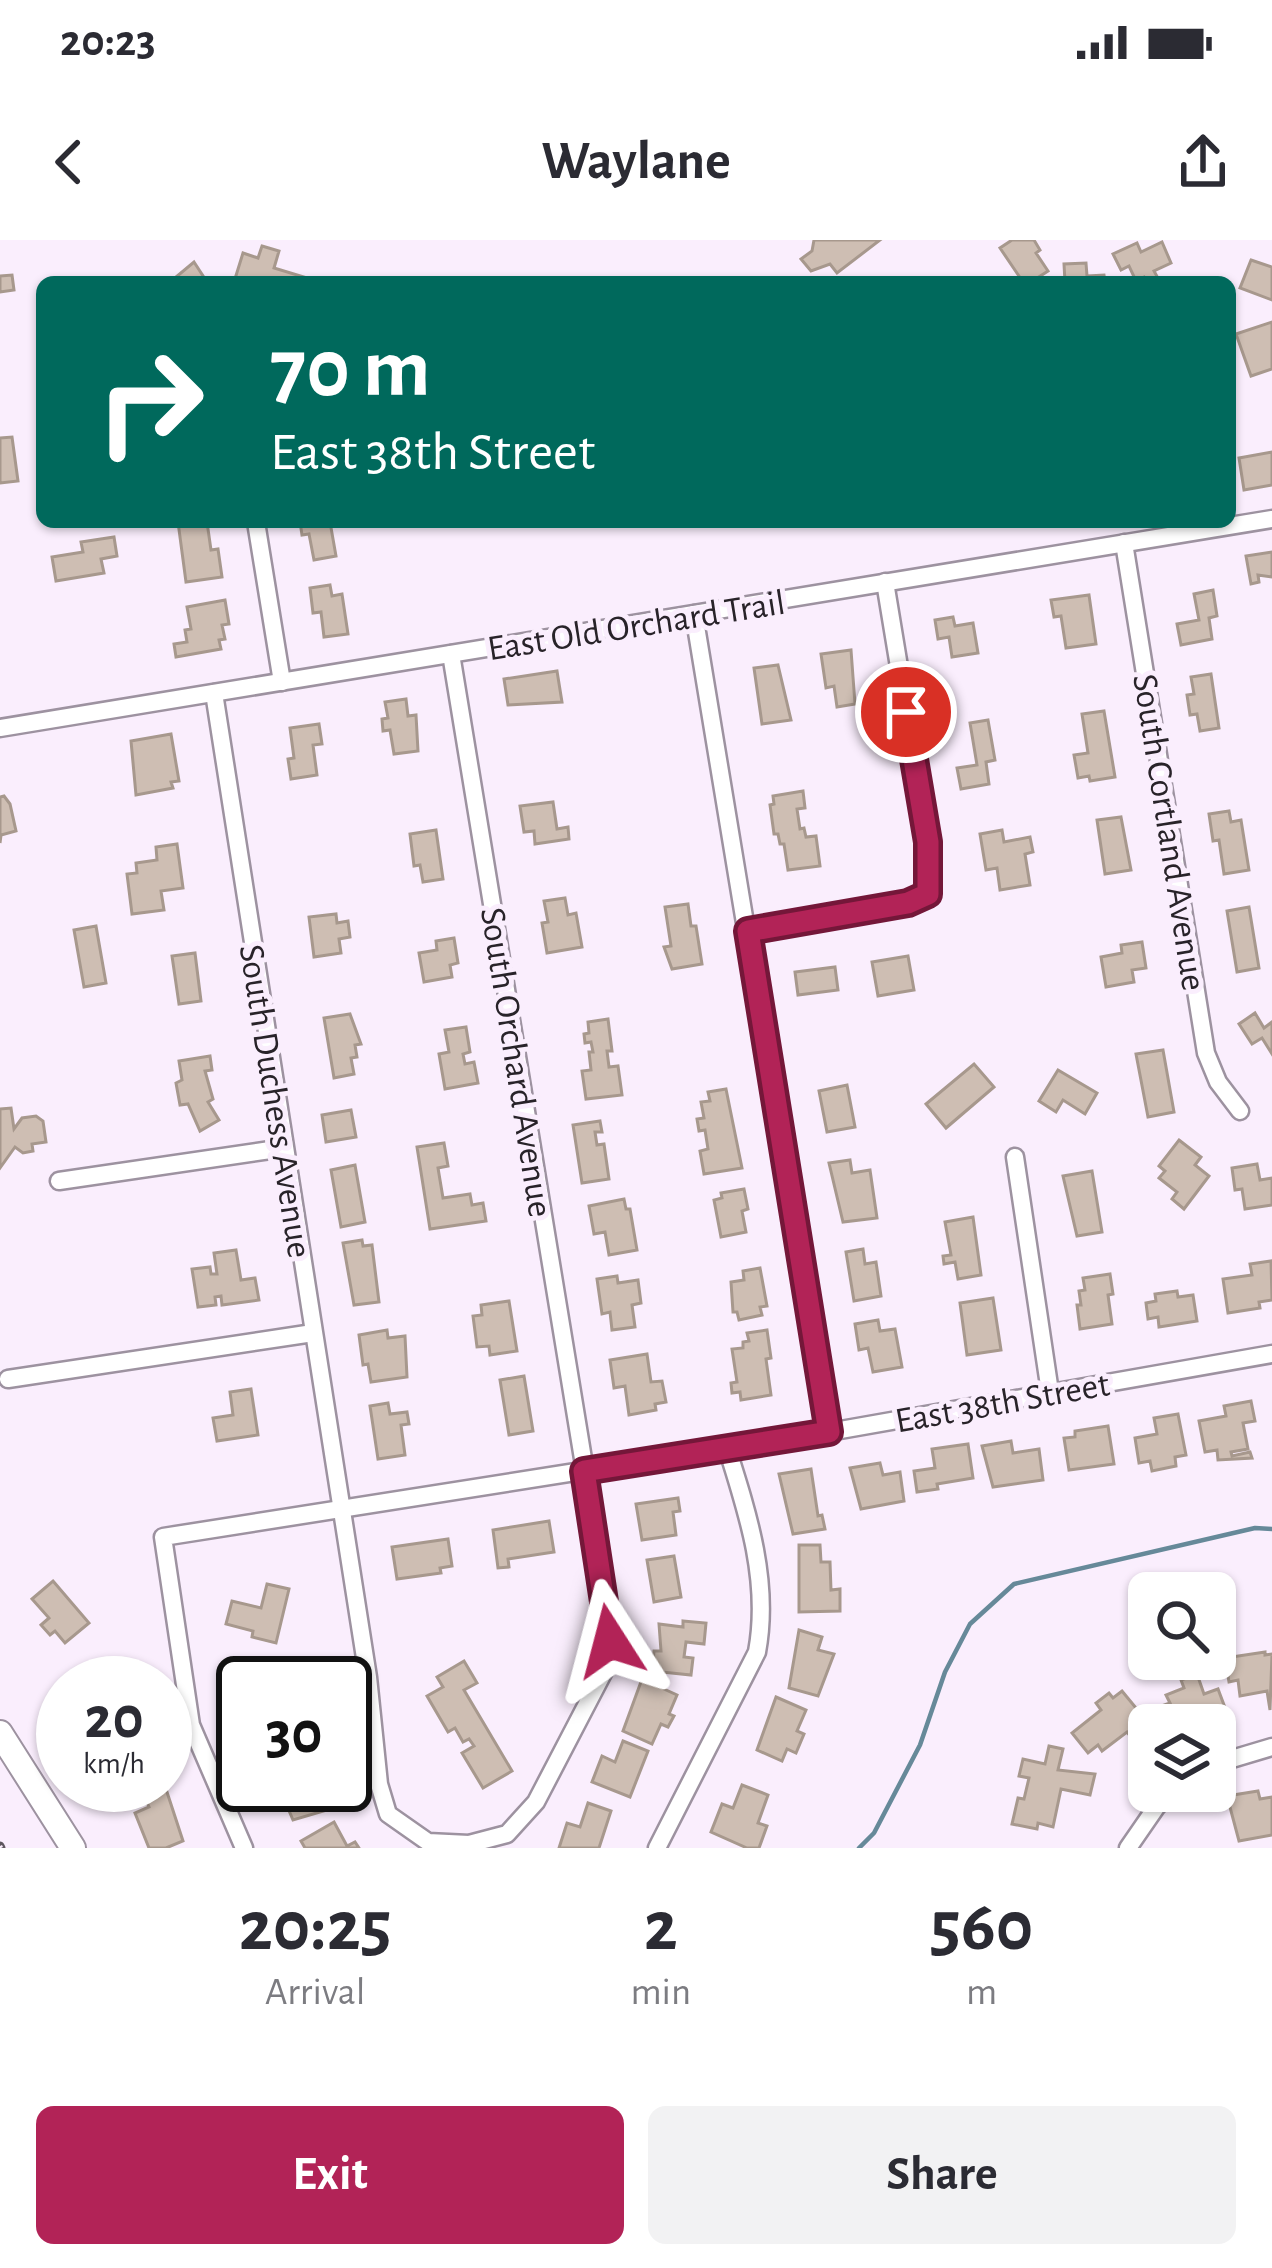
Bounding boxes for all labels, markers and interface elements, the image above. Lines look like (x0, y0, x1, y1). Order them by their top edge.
text: 20:23 (60, 19, 156, 64)
icon: back (36, 129, 102, 195)
icon: share (1170, 129, 1236, 195)
text: Waylane (541, 135, 731, 189)
icon: right (72, 324, 228, 480)
text: 70 m (270, 328, 431, 412)
text: East 38th Street (270, 426, 595, 480)
street label: East Old Orchard Trail (485, 585, 788, 667)
pin (855, 661, 957, 763)
street label: South Cortland Avenue (1126, 671, 1212, 993)
icon: arrive (873, 679, 939, 745)
street label: South Orchard Avenue (474, 905, 558, 1220)
street label: South Duchess Avenue (232, 942, 318, 1261)
street label: East 38th Street (892, 1366, 1113, 1440)
map controls (1128, 1572, 1236, 1812)
button: search (1128, 1572, 1236, 1680)
position arrow (547, 1578, 673, 1704)
speed limit sign: 30 (216, 1656, 372, 1812)
text: 20 (84, 1689, 144, 1749)
button: layers (1128, 1704, 1236, 1812)
text: km/h (83, 1749, 145, 1779)
text: 20:25 (239, 1891, 392, 1963)
text: 2 (644, 1891, 678, 1963)
text: 560 (930, 1891, 1033, 1963)
text: Arrival (265, 1973, 365, 2012)
text: min (630, 1973, 691, 2012)
text: m (966, 1973, 997, 2012)
button: Exit (36, 2106, 624, 2244)
button: Share (648, 2106, 1236, 2244)

